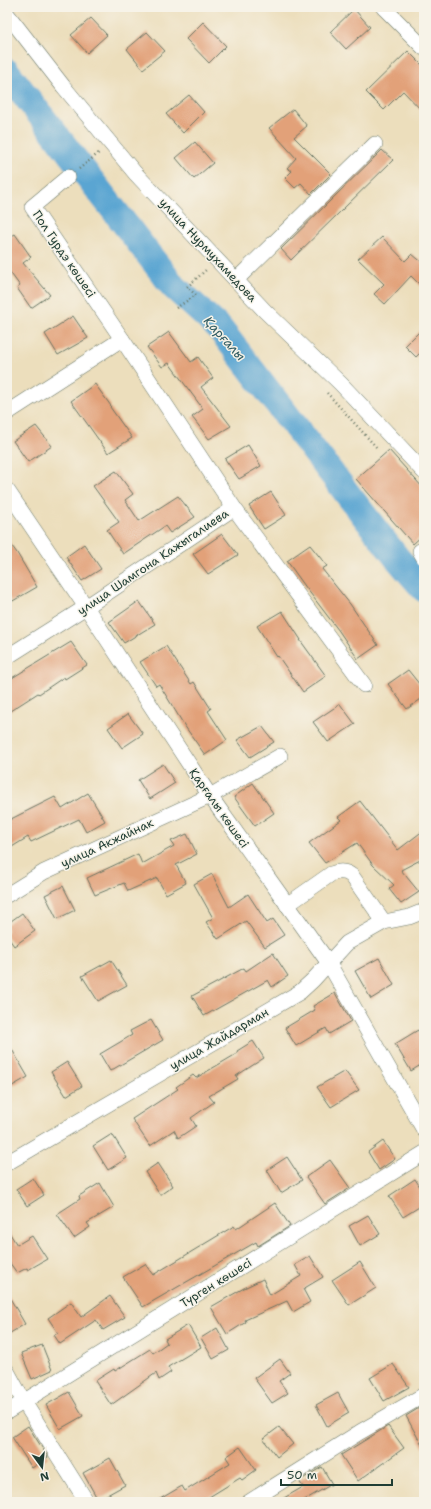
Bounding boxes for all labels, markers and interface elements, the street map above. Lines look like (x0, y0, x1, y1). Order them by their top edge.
street label: улица Нурмухамедова (156, 195, 261, 306)
street label: Пол Гурдэ көшесі (29, 207, 99, 301)
water label: Қарғалы (200, 312, 249, 364)
street label: улица Шамгона Кажыгалиева (74, 505, 232, 619)
street label: Қарғалы көшесі (186, 765, 252, 851)
street label: улица Акжайнак (58, 814, 156, 871)
street label: улица Жайдарман (167, 1004, 271, 1074)
street label: Түрген көшесі (177, 1255, 255, 1311)
north arrow (22, 1447, 62, 1487)
scale bar (281, 1461, 392, 1487)
text: 50 m (287, 1467, 317, 1483)
text: N (38, 1468, 51, 1485)

